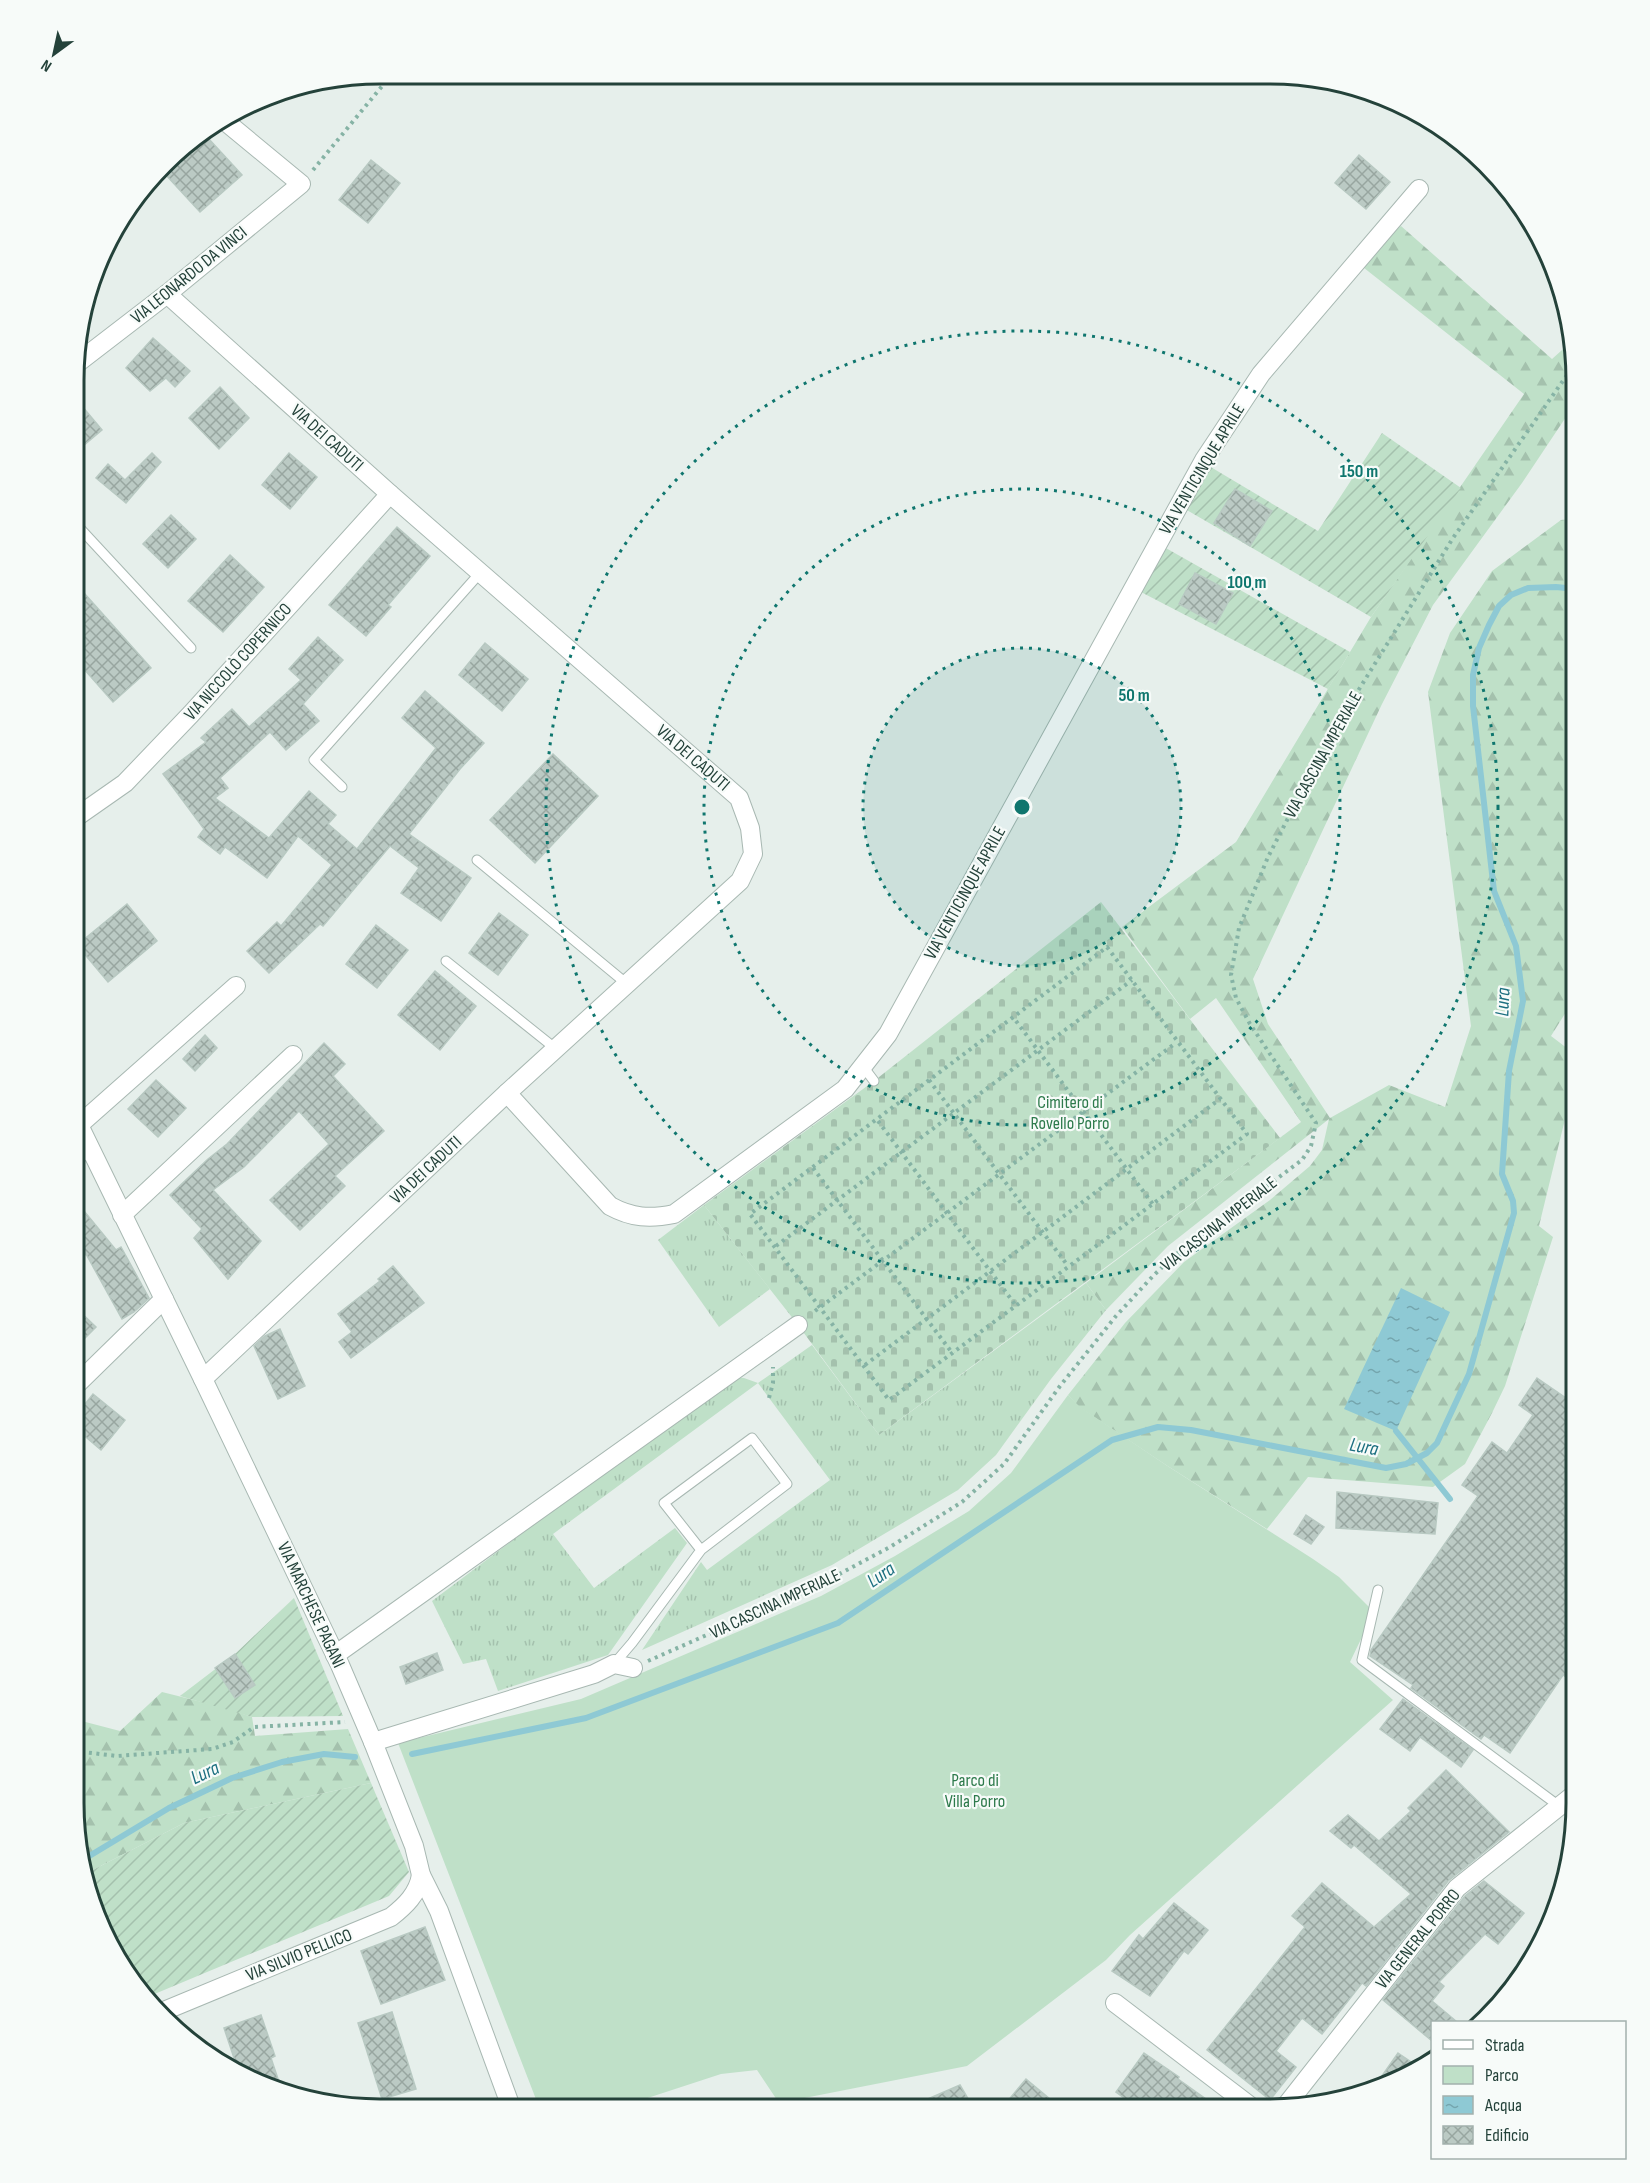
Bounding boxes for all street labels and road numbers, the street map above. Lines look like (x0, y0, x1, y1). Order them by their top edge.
street label: VIA LEONARDO DA VINCI (127, 222, 251, 328)
street label: VIA DEI CADUTI (286, 400, 368, 476)
street label: VIA VENTICINQUE APRILE (1155, 400, 1249, 538)
street label: VIA NICCOLÒ COPERNICO (180, 599, 296, 725)
street label: VIA CASCINA IMPERIALE (1279, 688, 1367, 822)
street label: VIA DEI CADUTI (652, 720, 734, 796)
street label: VIA VENTICINQUE APRILE (920, 823, 1010, 963)
street label: VIA DEI CADUTI (386, 1132, 466, 1208)
street label: VIA CASCINA IMPERIALE (1157, 1172, 1281, 1276)
street label: VIA MARCHESE PAGANI (273, 1539, 349, 1671)
street label: VIA CASCINA IMPERIALE (706, 1565, 844, 1643)
street label: VIA GENERAL PORRO (1371, 1885, 1465, 1993)
street label: VIA SILVIO PELLICO (243, 1924, 355, 1986)

